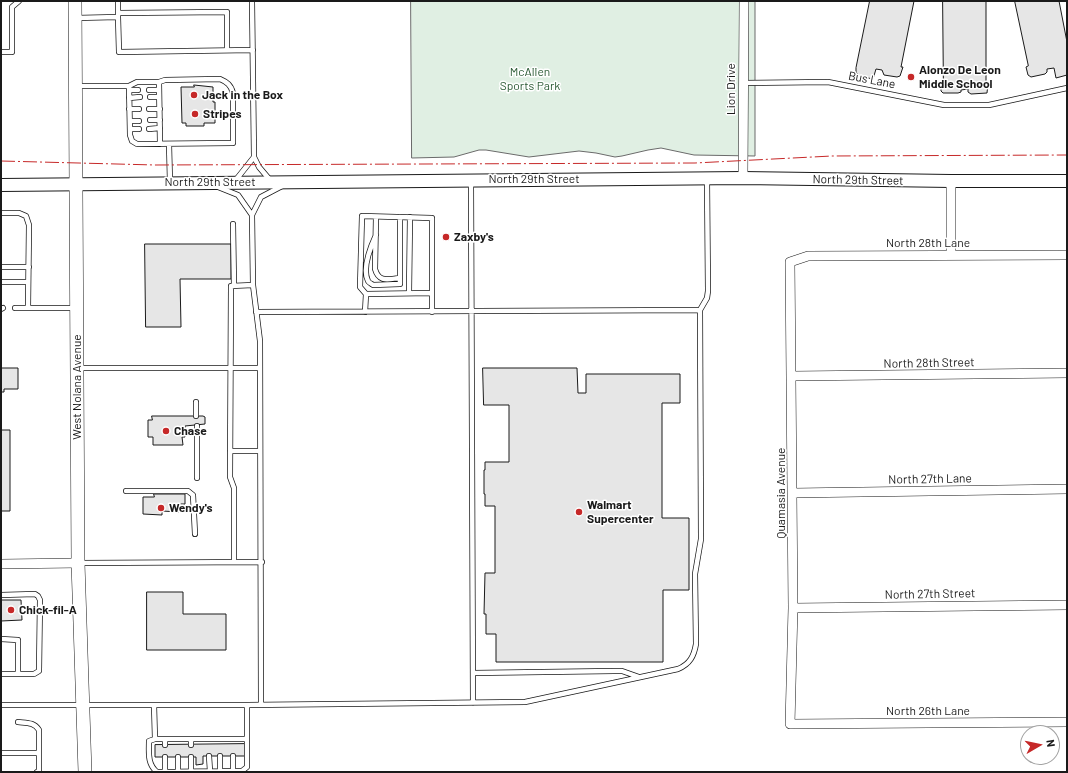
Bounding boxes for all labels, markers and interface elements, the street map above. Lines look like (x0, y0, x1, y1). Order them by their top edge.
street label: Lion Drive (724, 63, 738, 115)
place label: Alonzo De Leon Middle School (919, 63, 1001, 91)
park label: McAllen Sports Park (500, 65, 560, 93)
street label: Bus Lane (847, 68, 897, 92)
marker: Alonzo De Leon Middle School (906, 72, 916, 82)
place label: Jack in the Box (202, 88, 283, 102)
marker: Jack in the Box (189, 90, 199, 100)
place label: Stripes (203, 107, 242, 121)
marker: Stripes (190, 109, 200, 119)
street label: North 29th Street (488, 172, 580, 186)
street label: North 29th Street (812, 172, 904, 188)
street label: North 29th Street (164, 175, 256, 189)
place label: Zaxby's (454, 230, 494, 244)
marker: Zaxby's (441, 232, 451, 242)
street label: North 28th Lane (886, 236, 970, 250)
street label: West Nolana Avenue (70, 334, 84, 440)
street label: North 28th Street (883, 355, 975, 371)
place label: Chase (174, 424, 207, 438)
marker: Chase (161, 426, 171, 436)
street label: Quamasia Avenue (774, 447, 788, 539)
street label: North 27th Lane (888, 471, 972, 487)
place label: Walmart Supercenter (587, 498, 654, 526)
place label: Wendy's (169, 501, 212, 515)
marker: Wendy's (156, 503, 166, 513)
marker: Walmart Supercenter (574, 507, 584, 517)
street label: North 27th Street (885, 586, 975, 602)
place label: Chick-fil-A (19, 603, 77, 617)
marker: Chick-fil-A (6, 605, 16, 615)
street label: North 26th Lane (886, 704, 970, 718)
north arrow (1020, 725, 1060, 765)
text: N (1044, 739, 1058, 748)

